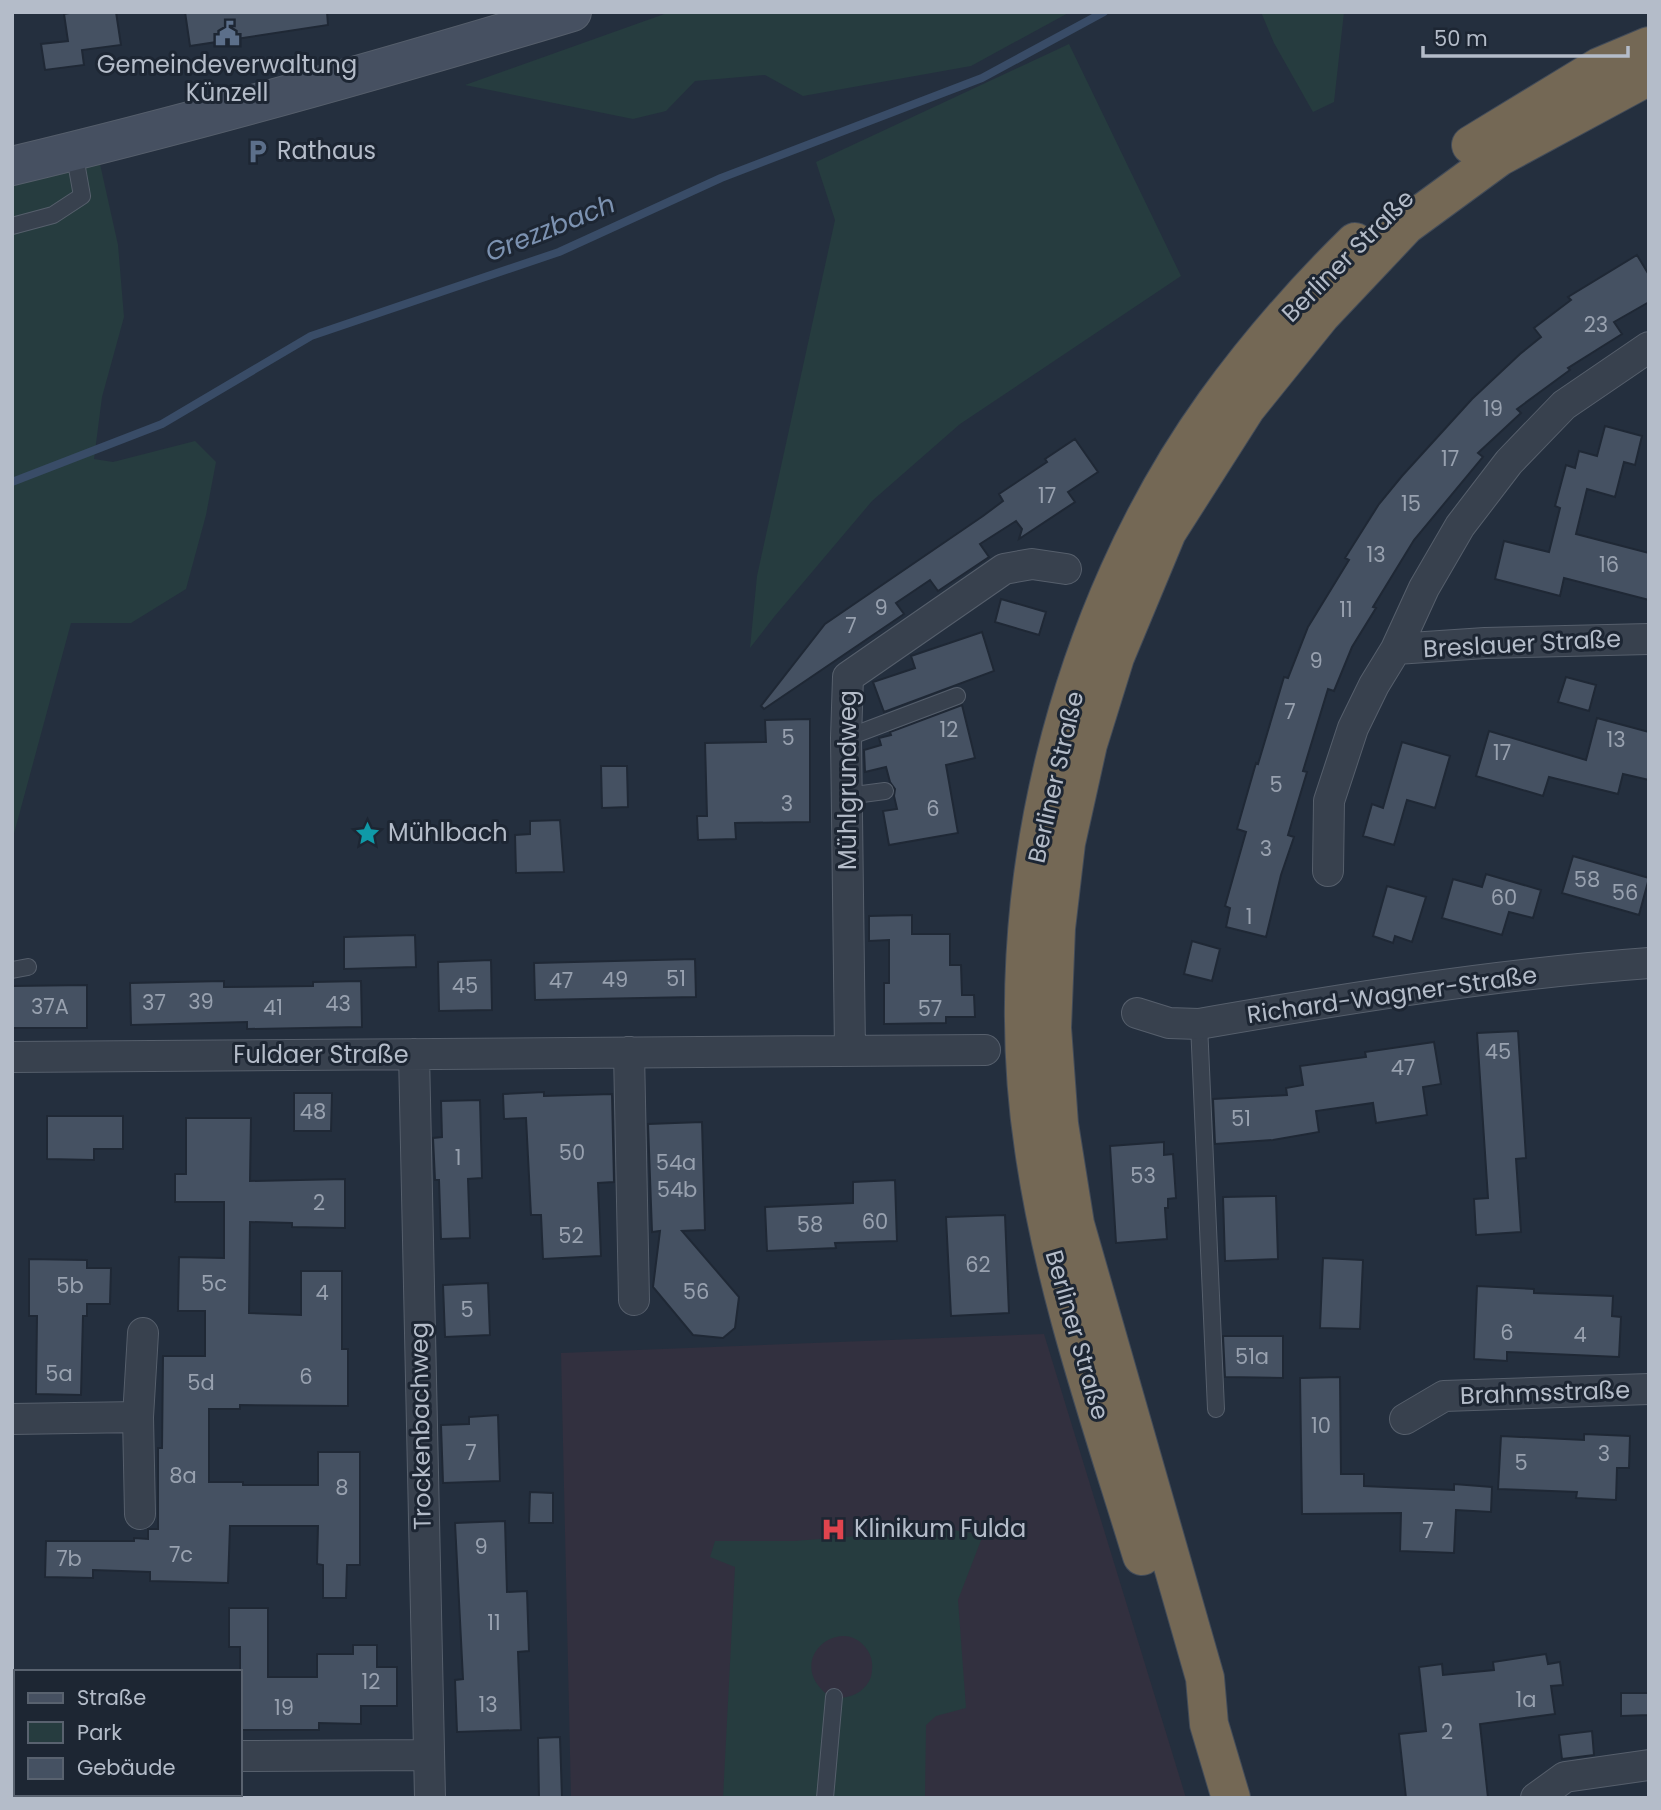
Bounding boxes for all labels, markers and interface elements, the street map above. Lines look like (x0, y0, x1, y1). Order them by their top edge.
scale bar (1423, 14, 1628, 58)
public building icon: Gemeindeverwaltung Künzell (213, 20, 241, 48)
text: 50 m (1434, 24, 1488, 53)
place label: Gemeindeverwaltung Künzell (97, 48, 357, 109)
place label: Rathaus (277, 134, 376, 167)
parking icon: Rathaus (243, 137, 271, 165)
street label: Berliner Straße (1274, 182, 1421, 329)
water label: Grezzbach (480, 186, 620, 270)
house number: 23 (1584, 310, 1608, 339)
house number: 19 (1483, 394, 1503, 423)
house number: 17 (1441, 444, 1459, 473)
house number: 17 (1038, 481, 1056, 510)
house number: 15 (1401, 489, 1421, 518)
house number: 13 (1366, 540, 1386, 569)
house number: 16 (1599, 550, 1619, 579)
house number: 9 (874, 593, 888, 622)
house number: 11 (1339, 595, 1353, 624)
house number: 7 (845, 611, 857, 640)
street label: Breslauer Straße (1422, 622, 1622, 665)
house number: 9 (1309, 646, 1323, 675)
street label: Berliner Straße (1020, 688, 1091, 866)
street label: Mühlgrundweg (831, 690, 864, 870)
house number: 7 (1284, 697, 1296, 726)
house number: 12 (940, 715, 958, 744)
house number: 5 (781, 723, 795, 752)
house number: 13 (1606, 725, 1626, 754)
house number: 17 (1493, 738, 1511, 767)
house number: 5 (1269, 770, 1283, 799)
house number: 3 (781, 789, 793, 818)
house number: 6 (926, 794, 940, 823)
place label: Mühlbach (388, 816, 508, 849)
place icon: Mühlbach (354, 819, 382, 847)
house number: 3 (1260, 834, 1272, 863)
house number: 58 (1574, 865, 1600, 894)
house number: 56 (1612, 878, 1638, 907)
house number: 60 (1491, 883, 1517, 912)
house number: 1 (1246, 902, 1252, 931)
street label: Richard-Wagner-Straße (1245, 958, 1539, 1031)
house number: 51 (666, 964, 686, 993)
house number: 49 (602, 965, 628, 994)
house number: 47 (549, 966, 573, 995)
house number: 45 (452, 971, 478, 1000)
house number: 39 (188, 987, 214, 1016)
house number: 37 (142, 988, 166, 1017)
house number: 43 (325, 989, 351, 1018)
house number: 37A (31, 992, 69, 1021)
house number: 41 (263, 993, 283, 1022)
house number: 57 (918, 994, 942, 1023)
house number: 45 (1485, 1037, 1511, 1066)
street label: Fuldaer Straße (233, 1038, 409, 1071)
house number: 47 (1391, 1053, 1415, 1082)
house number: 48 (300, 1097, 326, 1126)
house number: 51 (1231, 1104, 1251, 1133)
house number: 50 (559, 1138, 585, 1167)
house number: 1 (455, 1143, 461, 1172)
house number: 54a (656, 1148, 696, 1177)
house number: 53 (1130, 1161, 1156, 1190)
house number: 54b (657, 1175, 697, 1204)
house number: 2 (313, 1188, 325, 1217)
house number: 60 (862, 1207, 888, 1236)
house number: 58 (797, 1210, 823, 1239)
house number: 52 (558, 1221, 584, 1250)
street label: Berliner Straße (1037, 1246, 1117, 1424)
house number: 62 (965, 1250, 991, 1279)
house number: 5c (201, 1269, 227, 1298)
house number: 5b (56, 1271, 84, 1300)
house number: 56 (683, 1277, 709, 1306)
house number: 4 (315, 1278, 329, 1307)
house number: 5 (460, 1295, 474, 1324)
house number: 6 (1500, 1318, 1514, 1347)
house number: 4 (1573, 1320, 1587, 1349)
street label: Trockenbachweg (402, 1322, 439, 1530)
house number: 51a (1235, 1342, 1269, 1371)
house number: 5a (45, 1359, 73, 1388)
house number: 6 (299, 1362, 313, 1391)
house number: 5d (187, 1368, 215, 1397)
street label: Brahmsstraße (1459, 1373, 1631, 1412)
house number: 10 (1311, 1411, 1331, 1440)
house number: 7 (465, 1438, 477, 1467)
house number: 3 (1598, 1439, 1610, 1468)
house number: 5 (1514, 1448, 1528, 1477)
house number: 8a (169, 1461, 197, 1490)
house number: 8 (335, 1473, 349, 1502)
place label: Klinikum Fulda (854, 1512, 1026, 1545)
hospital icon: Klinikum Fulda (820, 1515, 848, 1543)
house number: 7 (1422, 1516, 1434, 1545)
house number: 9 (474, 1532, 488, 1561)
house number: 7c (169, 1540, 193, 1569)
house number: 7b (56, 1544, 82, 1573)
house number: 11 (487, 1608, 501, 1637)
house number: 12 (362, 1667, 380, 1696)
legend (14, 1670, 242, 1796)
text: Straße (77, 1683, 146, 1712)
house number: 1a (1516, 1685, 1536, 1714)
house number: 13 (478, 1690, 498, 1719)
house number: 19 (274, 1693, 294, 1722)
house number: 2 (1441, 1717, 1453, 1746)
text: Park (77, 1718, 122, 1747)
text: Gebäude (77, 1753, 175, 1782)

